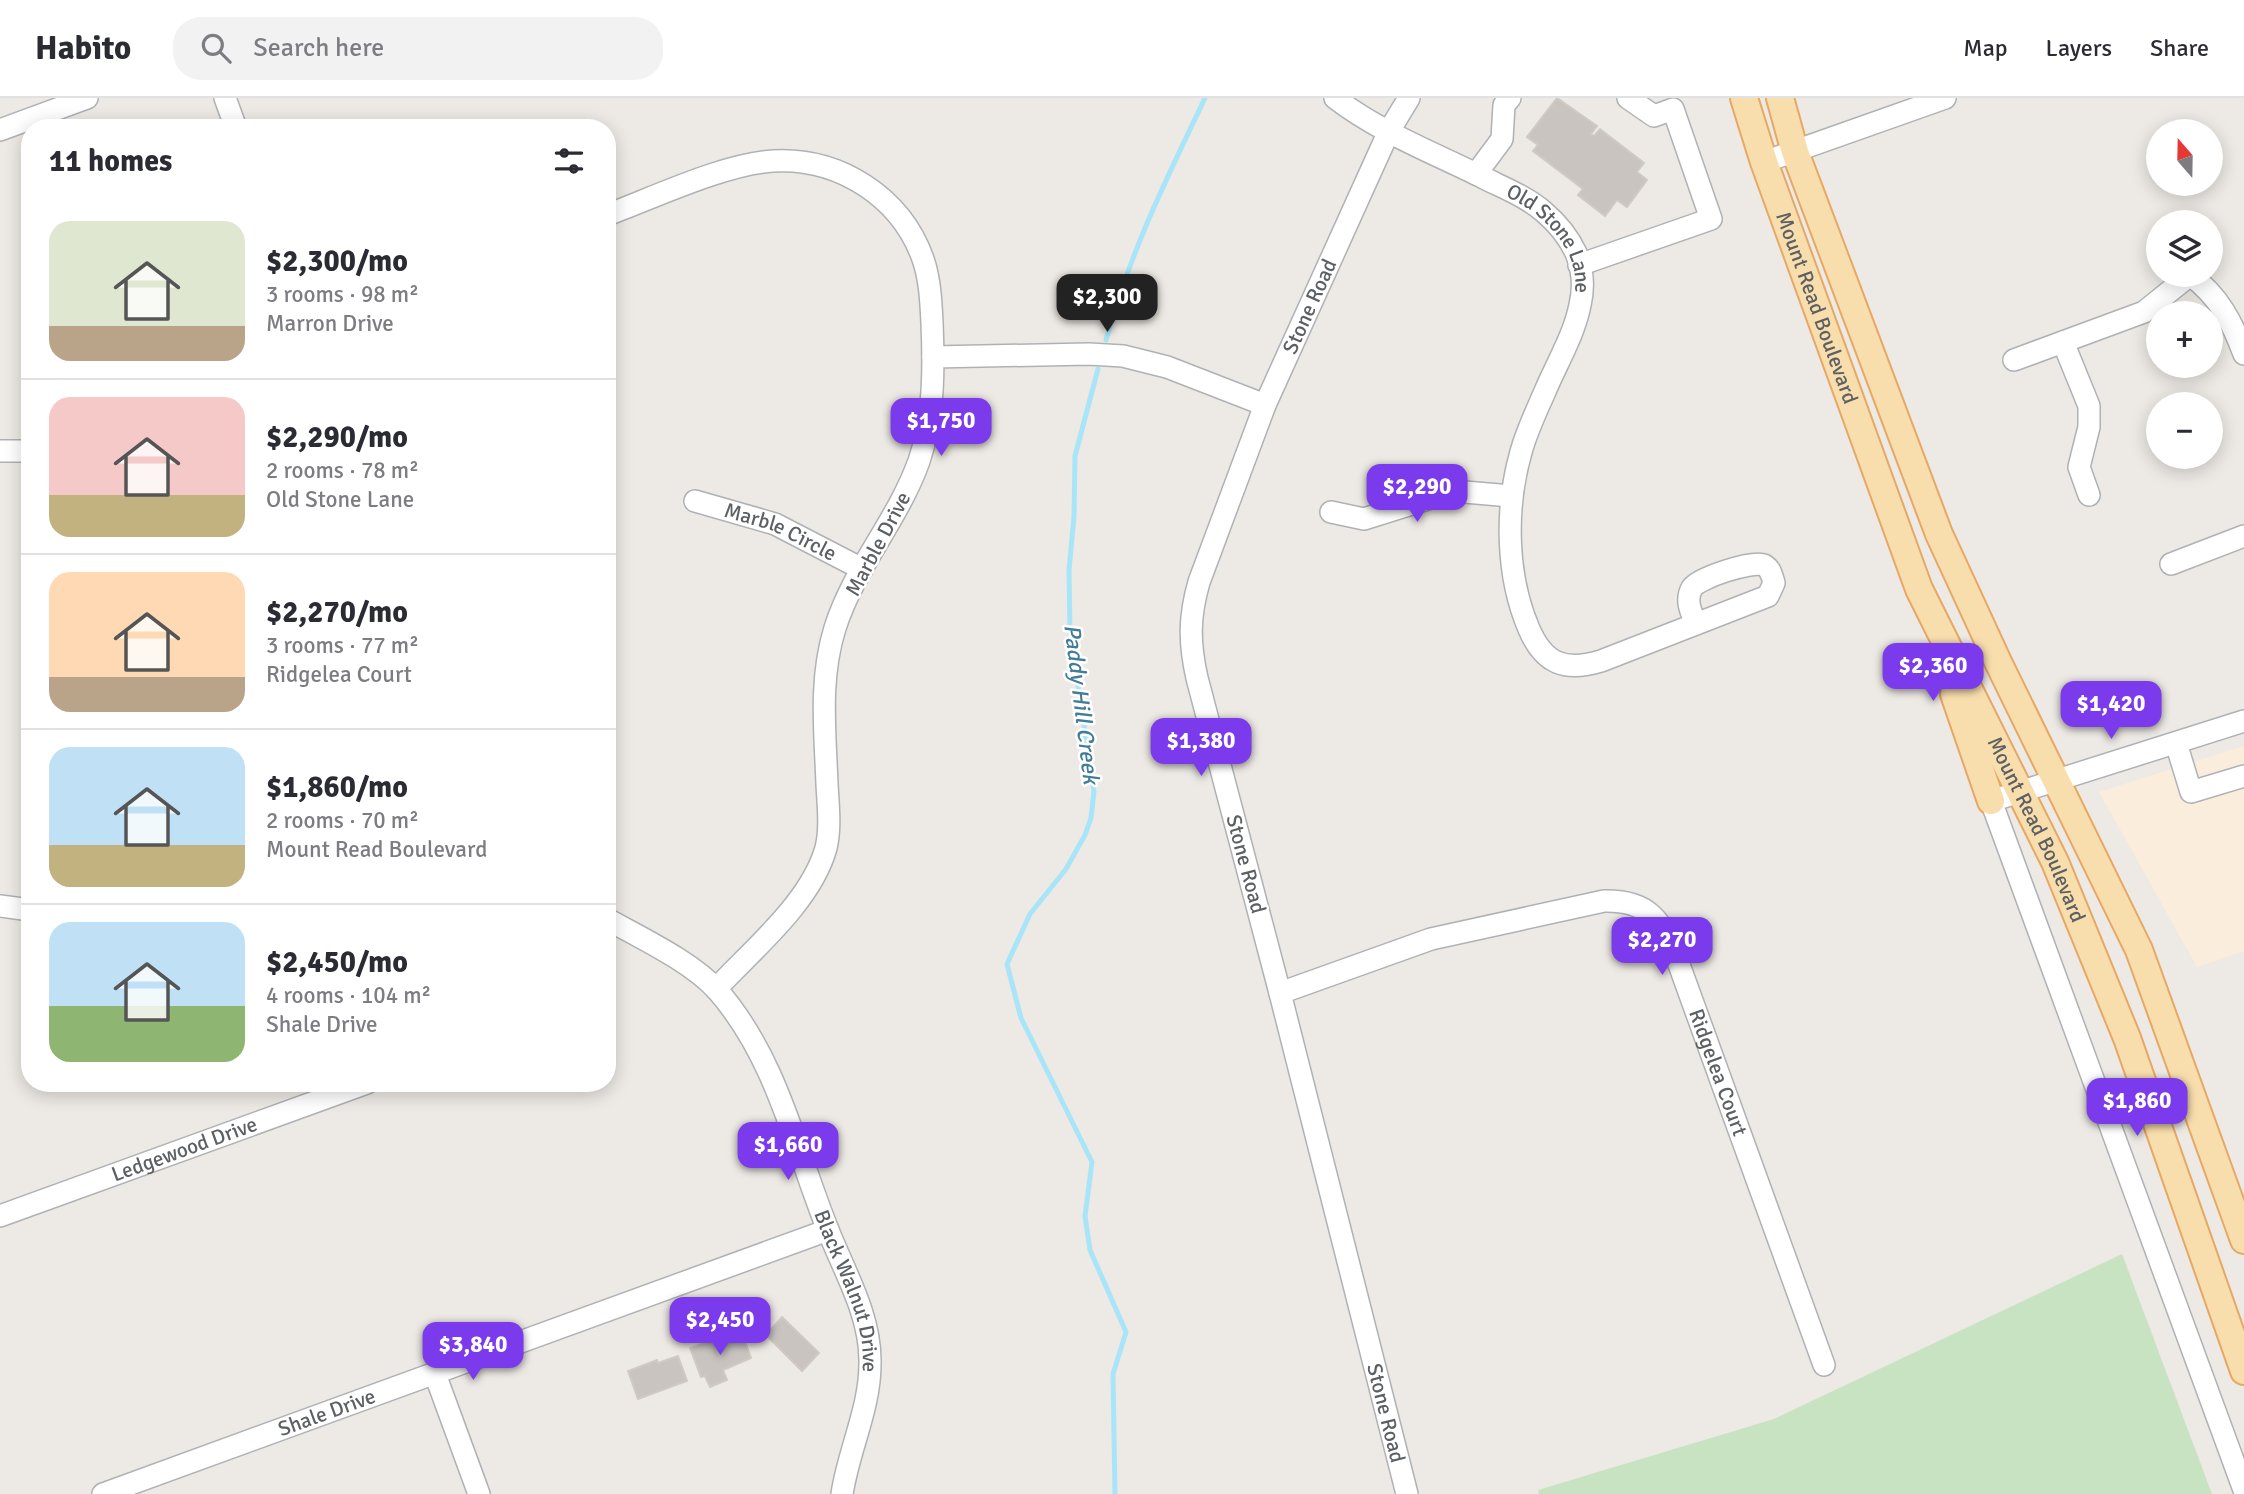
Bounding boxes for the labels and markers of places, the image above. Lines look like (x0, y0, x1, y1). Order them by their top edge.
pin: $2,300 (1050, 274, 1164, 334)
pin: $1,750 (884, 398, 998, 458)
pin: $2,290 (1360, 464, 1474, 524)
pin: $2,360 (1876, 644, 1990, 703)
pin: $1,420 (2054, 682, 2168, 741)
pin: $1,380 (1144, 718, 1258, 778)
pin: $2,270 (1605, 918, 1719, 977)
pin: $1,860 (2080, 1079, 2194, 1138)
pin: $1,660 (731, 1122, 845, 1182)
pin: $2,450 (663, 1298, 777, 1357)
pin: $3,840 (416, 1322, 530, 1382)

